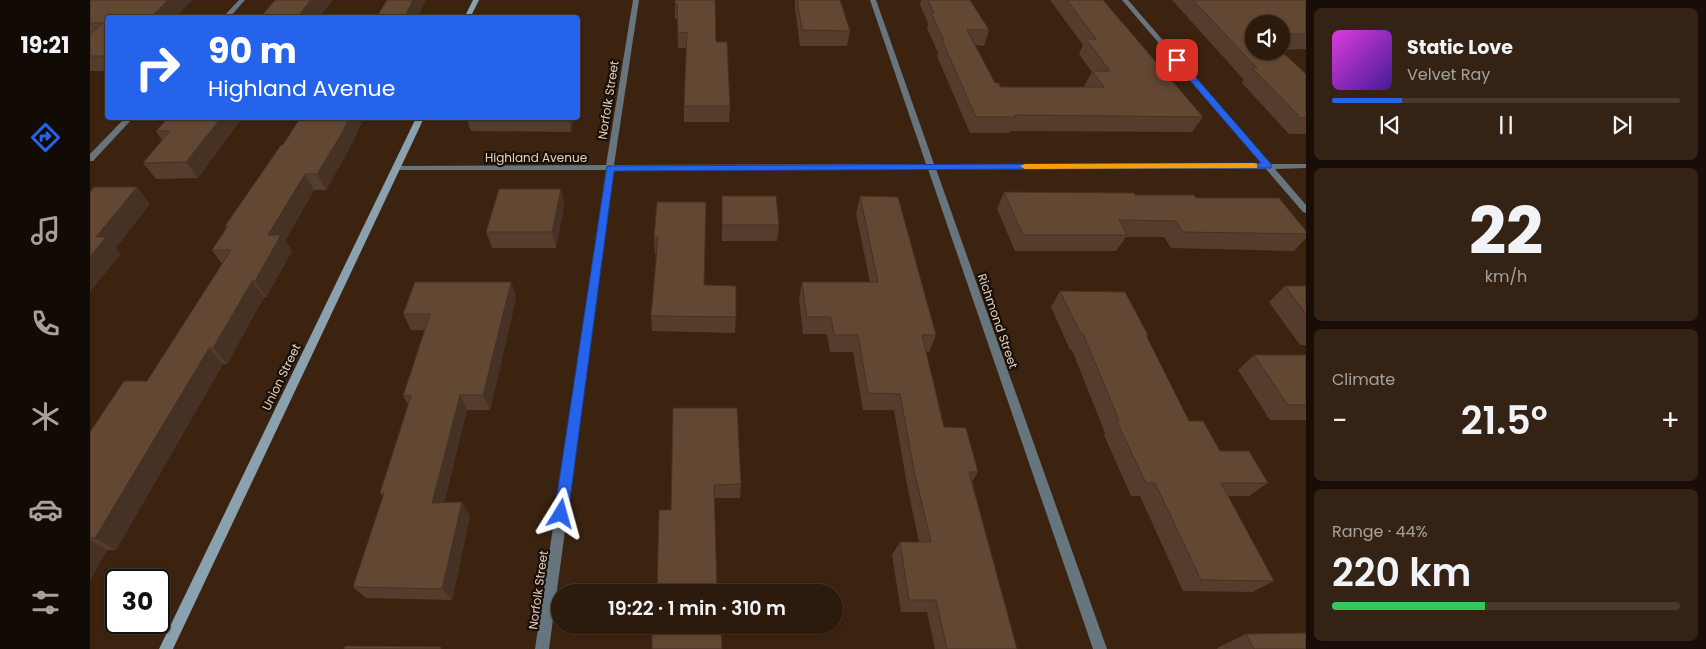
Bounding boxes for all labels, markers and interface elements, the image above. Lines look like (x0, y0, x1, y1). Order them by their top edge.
map controls (1245, 15, 1290, 60)
button: sound (1245, 15, 1290, 60)
text: 90 m (208, 26, 297, 75)
text: 19:21 (21, 30, 69, 61)
text: Static Love (1407, 34, 1513, 61)
icon: right (125, 35, 190, 100)
pin (1156, 39, 1198, 81)
icon: arrive (1163, 46, 1191, 74)
street label: Norfolk Street (593, 59, 623, 141)
text: Velvet Ray (1407, 63, 1490, 86)
text: Highland Avenue (208, 73, 395, 104)
icon: previous (1376, 111, 1404, 139)
icon: pause (1492, 111, 1520, 139)
icon: next (1608, 111, 1636, 139)
icon: directions (28, 120, 63, 155)
street label: Highland Avenue (485, 149, 587, 166)
text: 22 (1469, 186, 1543, 277)
icon: music (28, 213, 63, 248)
text: km/h (1485, 265, 1527, 288)
street label: Richmond Street (974, 271, 1022, 371)
icon: phone (28, 306, 63, 341)
street label: Union Street (257, 341, 305, 413)
text: Climate (1332, 368, 1395, 391)
text: 21.5° (1461, 394, 1548, 447)
icon: climate (28, 399, 63, 434)
text: − (1332, 401, 1347, 440)
text: + (1661, 401, 1680, 440)
position arrow (534, 487, 586, 539)
icon: car (28, 492, 63, 527)
text: Range · 44% (1332, 520, 1428, 543)
text: 220 km (1332, 546, 1471, 599)
street label: Norfolk Street (524, 549, 552, 631)
speed limit sign: 30 (105, 569, 170, 634)
icon: filters (28, 585, 63, 620)
text: 19:22 · 1 min · 310 m (608, 595, 786, 622)

